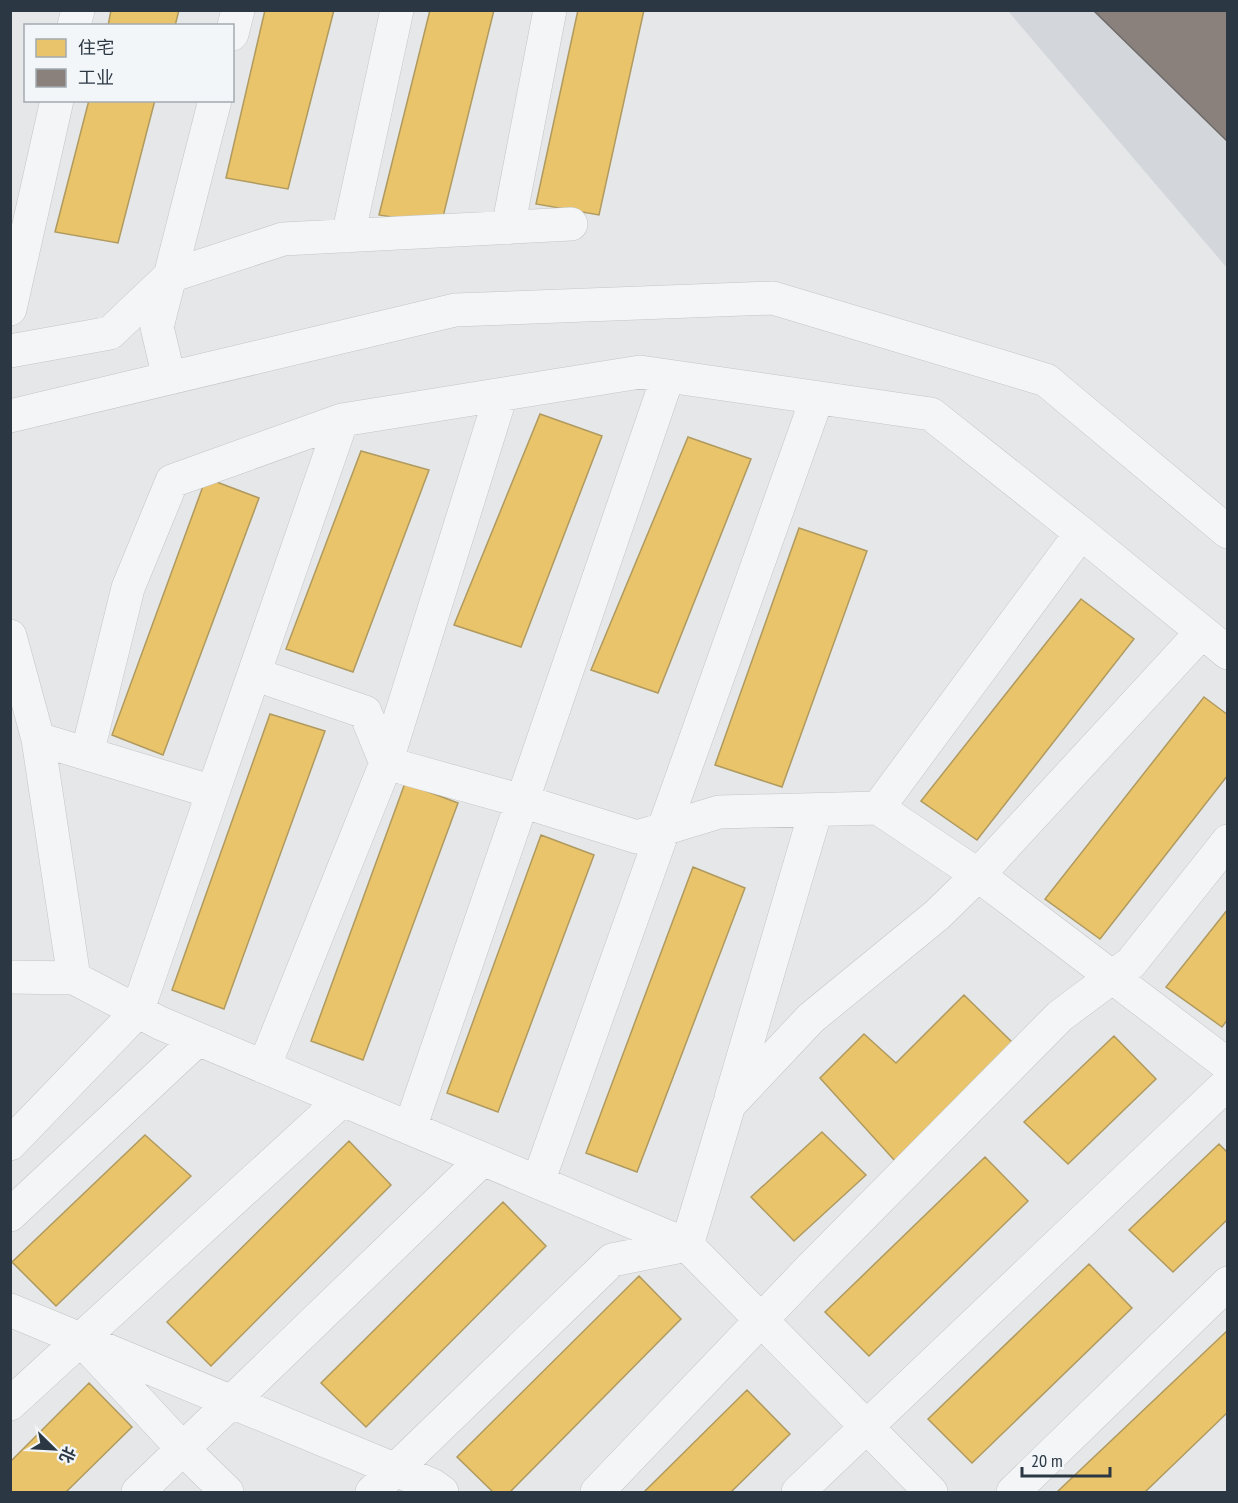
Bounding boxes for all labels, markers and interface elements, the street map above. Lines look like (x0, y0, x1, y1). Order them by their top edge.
legend (24, 24, 234, 102)
text: 住宅 (78, 36, 114, 59)
text: 工业 (78, 66, 114, 89)
north arrow (24, 1419, 84, 1479)
scale bar (1022, 1440, 1110, 1478)
text: 北 (55, 1444, 80, 1466)
text: 20 m (1031, 1449, 1063, 1472)

